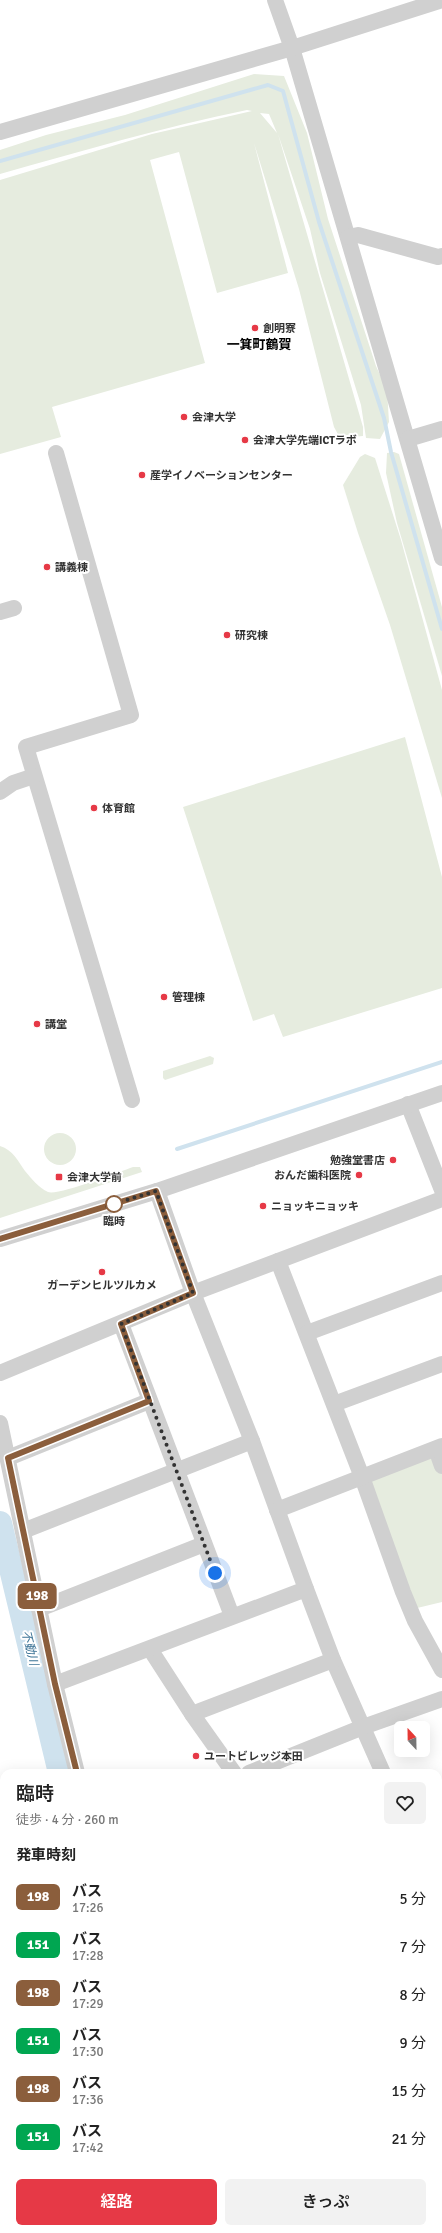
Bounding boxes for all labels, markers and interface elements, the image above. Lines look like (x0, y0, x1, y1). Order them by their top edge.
place label: 創明寮 (263, 322, 296, 335)
marker: 創明寮 (250, 323, 260, 333)
district label: 一箕町鶴賀 (226, 337, 292, 353)
place label: 会津大学 (192, 411, 236, 424)
marker: 会津大学 (179, 412, 189, 422)
place label: 会津大学先端ICTラボ (253, 434, 357, 447)
marker: 会津大学先端ICTラボ (240, 435, 250, 445)
place label: 産学イノベーションセンター (150, 469, 293, 482)
marker: 産学イノベーションセンター (137, 470, 147, 480)
place label: 講義棟 (55, 561, 88, 574)
marker: 講義棟 (42, 562, 52, 572)
place label: 研究棟 (235, 629, 268, 642)
marker: 研究棟 (222, 630, 232, 640)
place label: 体育館 (102, 802, 135, 815)
marker: 体育館 (89, 803, 99, 813)
place label: 管理棟 (172, 991, 205, 1004)
marker: 管理棟 (159, 992, 169, 1002)
place label: 講堂 (45, 1018, 67, 1031)
marker: 講堂 (32, 1019, 42, 1029)
place label: 勉強堂書店 (330, 1154, 385, 1167)
marker: 勉強堂書店 (388, 1155, 398, 1165)
place label: おんだ歯科医院 (274, 1169, 351, 1182)
marker: おんだ歯科医院 (354, 1170, 364, 1180)
place label: 会津大学前 (67, 1171, 122, 1184)
marker: 会津大学前 (54, 1172, 64, 1182)
marker: 臨時 (105, 1195, 123, 1213)
place label: ニョッキニョッキ (271, 1200, 359, 1213)
marker: ニョッキニョッキ (258, 1201, 268, 1211)
place label: 臨時 (103, 1215, 125, 1228)
marker: ガーデンヒルツルカメ (97, 1267, 107, 1277)
place label: ガーデンヒルツルカメ (47, 1279, 157, 1292)
your location (205, 1563, 225, 1583)
line badge: 198 (14, 1583, 60, 1609)
text: 198 (26, 1587, 48, 1604)
water label: 不動川 (18, 1629, 42, 1669)
north arrow (394, 1721, 430, 1757)
map controls (394, 1721, 430, 1757)
place label: ユートビレッジ本田 (204, 1750, 303, 1763)
marker: ユートビレッジ本田 (191, 1751, 201, 1761)
text: 臨時 (16, 1782, 54, 1806)
button: heart (384, 1782, 426, 1824)
text: 徒歩 · 4 分 · 260 m (16, 1812, 119, 1828)
text: 発車時刻 (16, 1846, 76, 1864)
text: バス (72, 1882, 102, 1900)
text: 198 (27, 1888, 49, 1905)
text: 5 分 (400, 1890, 426, 1908)
text: 17:26 (72, 1900, 104, 1916)
text: バス (72, 1930, 102, 1948)
text: 151 (27, 1936, 49, 1953)
text: 7 分 (400, 1938, 426, 1956)
text: 17:28 (72, 1948, 104, 1964)
text: バス (72, 1978, 102, 1996)
text: 198 (27, 1984, 49, 2001)
text: 8 分 (400, 1986, 426, 2004)
text: 17:29 (72, 1996, 104, 2012)
text: バス (72, 2026, 102, 2044)
text: 151 (27, 2032, 49, 2049)
text: 9 分 (400, 2034, 426, 2052)
text: 17:30 (72, 2044, 104, 2060)
text: バス (72, 2074, 102, 2092)
text: 198 (27, 2080, 49, 2097)
text: 15 分 (392, 2082, 426, 2100)
text: 17:36 (72, 2092, 104, 2108)
text: バス (72, 2122, 102, 2140)
text: 151 (27, 2128, 49, 2145)
text: 21 分 (392, 2130, 426, 2148)
text: 17:42 (72, 2140, 104, 2156)
button: 経路 (16, 2179, 217, 2225)
button: きっぷ (225, 2179, 426, 2225)

